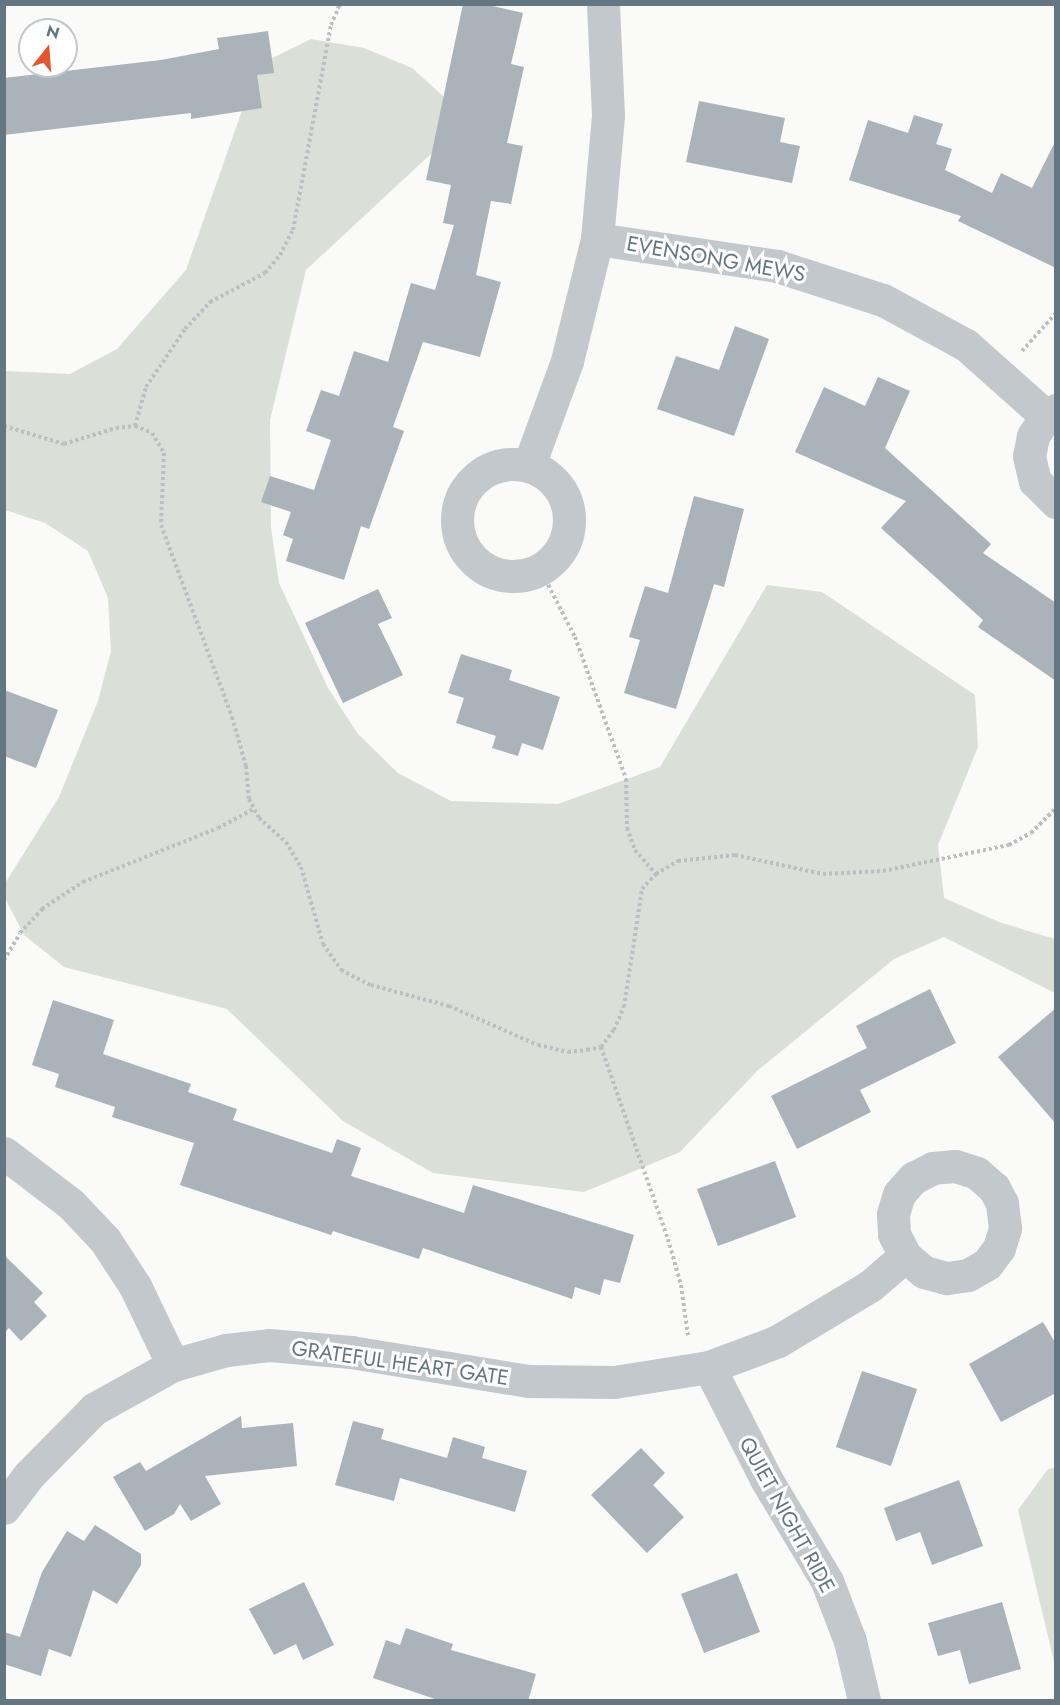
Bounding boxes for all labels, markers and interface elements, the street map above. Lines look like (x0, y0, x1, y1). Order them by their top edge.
north arrow (18, 18, 78, 78)
text: N (43, 19, 62, 45)
street label: EVENSONG MEWS (625, 231, 807, 287)
street label: GRATEFUL HEART GATE (290, 1335, 510, 1391)
street label: QUIET NIGHT RIDE (734, 1433, 840, 1597)

